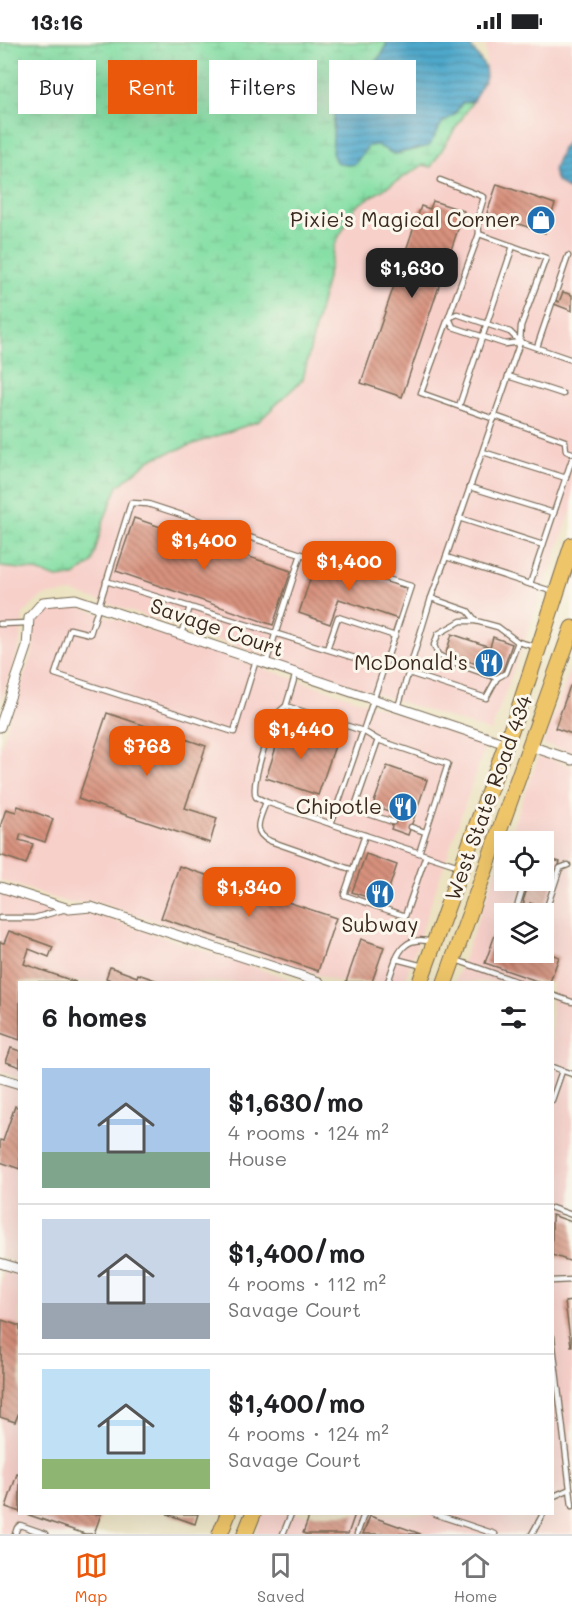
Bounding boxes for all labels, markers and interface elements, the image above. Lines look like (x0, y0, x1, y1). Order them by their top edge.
text: 13:16 (30, 7, 83, 36)
chip: Buy (18, 60, 96, 114)
chip: Rent (108, 60, 197, 114)
chip: Filters (209, 60, 317, 114)
chip: New (329, 60, 416, 114)
shop icon: Pixie's Magical Corner (525, 204, 557, 236)
place label: Pixie's Magical Corner (290, 205, 520, 232)
pin: $1,630 (363, 248, 461, 299)
text: $1,630 (380, 254, 444, 280)
pin: $1,400 (155, 520, 253, 571)
text: $1,400 (171, 526, 237, 552)
pin: $1,400 (300, 541, 398, 592)
text: $1,400 (316, 547, 382, 573)
street label: Savage Court (147, 591, 288, 662)
restaurant icon: McDonald's (473, 647, 505, 679)
place label: McDonald's (354, 648, 468, 675)
street label: West State Road 434 (438, 690, 538, 904)
pin: $1,440 (252, 709, 350, 760)
text: $1,440 (268, 715, 334, 741)
pin: $768 (111, 726, 183, 777)
text: $768 (123, 732, 171, 758)
restaurant icon: Chipotle (387, 791, 419, 823)
place label: Chipotle (296, 792, 382, 819)
map controls (494, 831, 554, 963)
button: locate (494, 831, 554, 891)
pin: $1,340 (200, 867, 298, 918)
text: $1,340 (217, 873, 281, 899)
restaurant icon: Subway (364, 878, 396, 910)
button: layers (494, 903, 554, 963)
place label: Subway (341, 910, 419, 937)
text: 6 homes (42, 1000, 147, 1034)
icon: filters (497, 1001, 530, 1034)
text: $1,630/mo (228, 1085, 363, 1119)
icon: home (90, 1092, 162, 1164)
text: 4 rooms · 124 m² (228, 1119, 389, 1145)
text: House (228, 1145, 287, 1171)
text: $1,400/mo (228, 1236, 365, 1270)
icon: home (90, 1243, 162, 1315)
text: 4 rooms · 112 m² (228, 1270, 386, 1296)
text: Savage Court (228, 1296, 361, 1322)
text: $1,400/mo (228, 1386, 365, 1420)
icon: home (90, 1393, 162, 1465)
text: 4 rooms · 124 m² (228, 1420, 389, 1446)
text: Savage Court (228, 1446, 361, 1472)
tab: Map (75, 1549, 108, 1606)
tab: Saved (257, 1549, 304, 1606)
tab: Home (454, 1549, 497, 1606)

